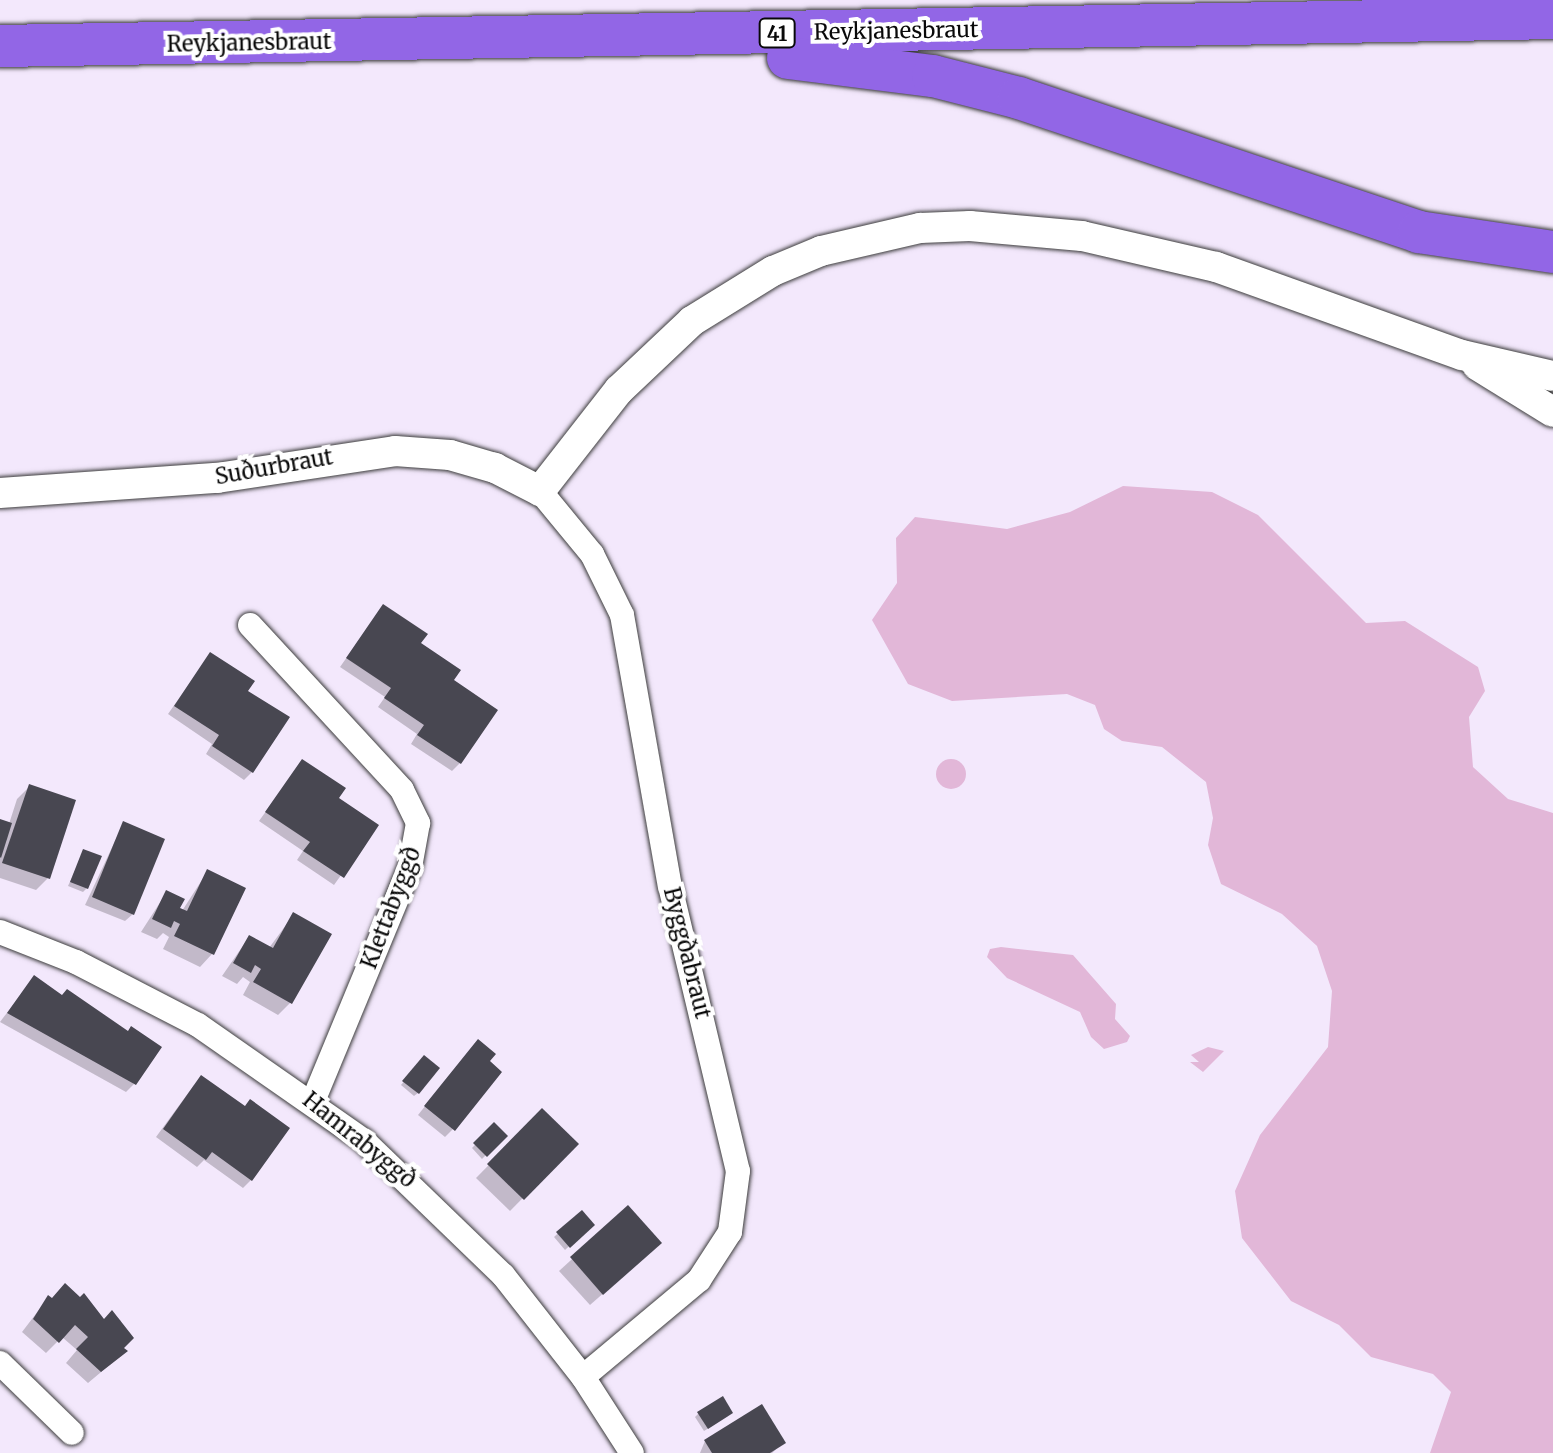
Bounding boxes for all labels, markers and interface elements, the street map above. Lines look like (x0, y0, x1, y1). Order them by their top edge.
street label: Reykjanesbraut (813, 16, 979, 46)
road number: 41 (757, 17, 797, 49)
street label: Reykjanesbraut (166, 28, 332, 58)
street label: Suðurbraut (213, 444, 335, 490)
street label: Klettabyggð (356, 843, 426, 973)
street label: Byggðabraut (658, 884, 716, 1022)
street label: Hamrabyggð (297, 1087, 421, 1193)

